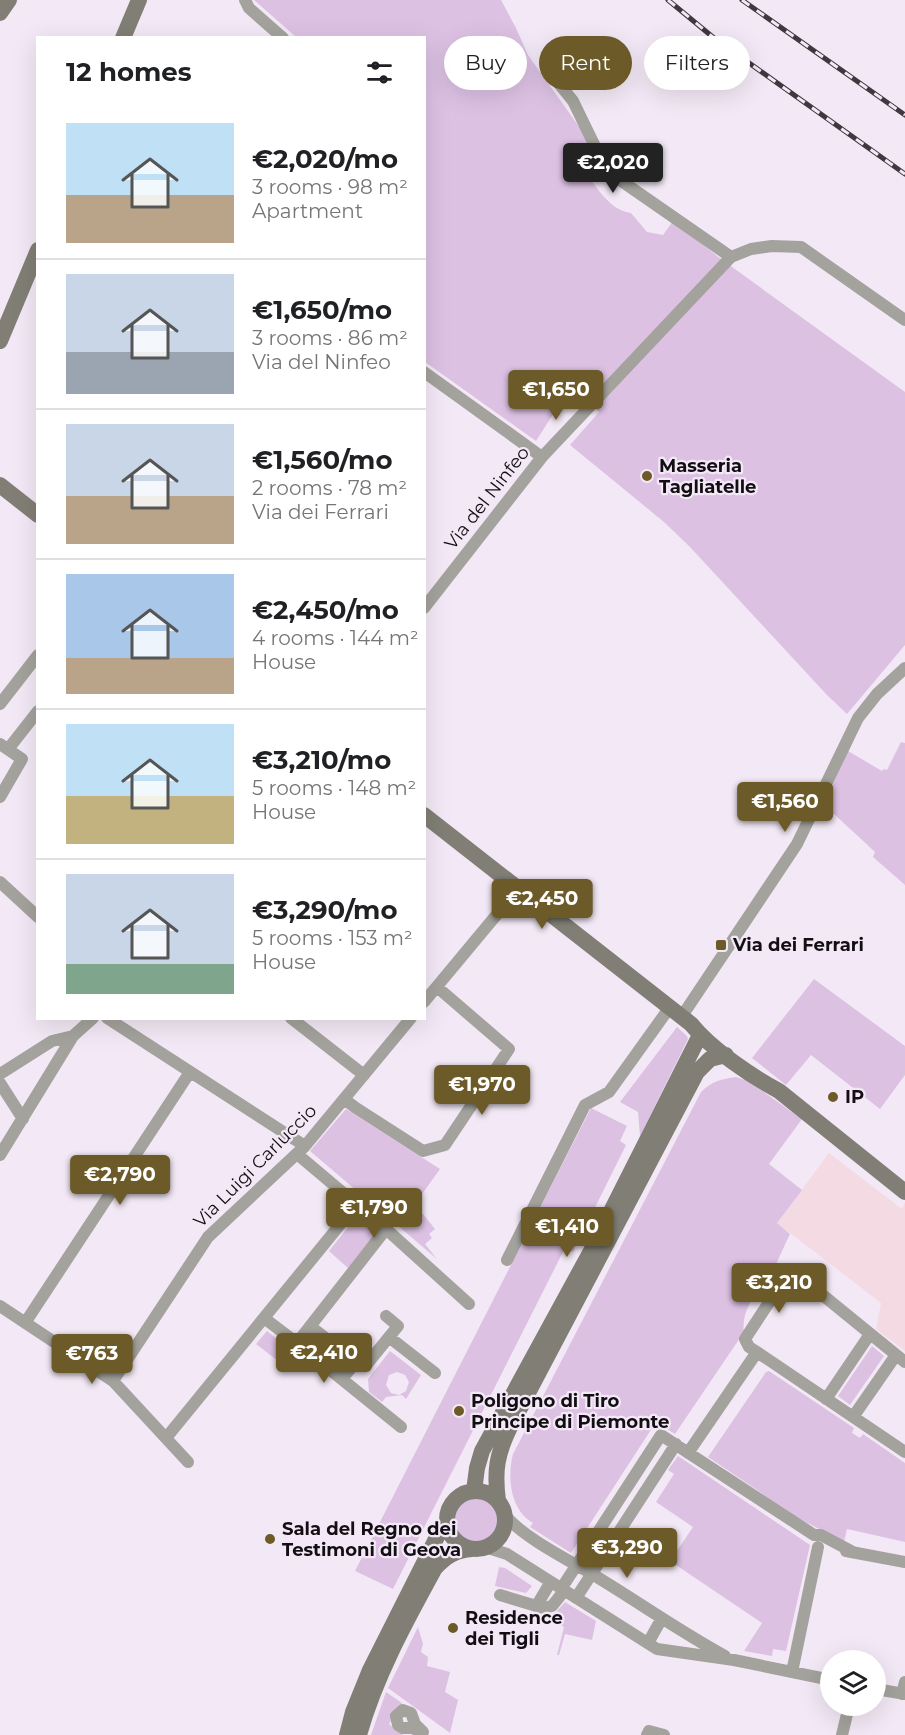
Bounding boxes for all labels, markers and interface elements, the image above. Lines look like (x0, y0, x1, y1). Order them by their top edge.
chip: Buy (444, 36, 527, 90)
chip: Rent (539, 36, 632, 90)
chip: Filters (644, 36, 750, 90)
text: 12 homes (66, 56, 192, 88)
icon: filters (363, 56, 396, 89)
text: €2,020/mo (252, 143, 398, 175)
pin: €2,020 (564, 143, 662, 194)
icon: home (114, 147, 186, 219)
text: €2,020 (577, 150, 649, 174)
text: 3 rooms · 98 m² (252, 175, 408, 199)
text: Apartment (252, 199, 363, 223)
text: €1,650/mo (252, 294, 392, 326)
icon: home (114, 298, 186, 370)
text: 3 rooms · 86 m² (252, 326, 408, 350)
text: Via del Ninfeo (252, 350, 391, 374)
pin: €1,650 (507, 370, 605, 421)
text: €1,650 (522, 377, 590, 401)
street label: Via del Ninfeo (440, 442, 534, 554)
text: €1,560/mo (252, 444, 392, 476)
icon: home (114, 448, 186, 520)
place label: Masseria Tagliatelle (659, 455, 756, 498)
marker: Masseria Tagliatelle (640, 469, 654, 483)
text: 2 rooms · 78 m² (252, 476, 407, 500)
text: Via dei Ferrari (252, 500, 389, 524)
text: €2,450/mo (252, 594, 399, 626)
icon: home (114, 598, 186, 670)
text: 4 rooms · 144 m² (252, 626, 419, 650)
text: House (252, 650, 316, 674)
text: €3,210/mo (252, 744, 391, 776)
icon: home (114, 748, 186, 820)
text: 5 rooms · 148 m² (252, 776, 416, 800)
pin: €1,560 (736, 782, 834, 833)
text: €1,560 (751, 789, 819, 813)
text: House (252, 800, 316, 824)
pin: €2,450 (493, 879, 591, 930)
text: €2,450 (506, 886, 578, 910)
text: €3,290/mo (252, 894, 398, 926)
icon: home (114, 898, 186, 970)
text: 5 rooms · 153 m² (252, 926, 413, 950)
place label: Via dei Ferrari (732, 934, 864, 956)
marker: Via dei Ferrari (714, 938, 728, 952)
text: House (252, 950, 316, 974)
pin: €1,970 (433, 1065, 531, 1116)
text: €1,970 (448, 1072, 516, 1096)
place label: IP (845, 1086, 864, 1108)
marker: IP (826, 1090, 840, 1104)
street label: Via Luigi Carluccio (189, 1100, 321, 1232)
pin: €2,790 (71, 1155, 169, 1206)
text: €2,790 (84, 1162, 156, 1186)
pin: €1,790 (325, 1188, 423, 1239)
text: €1,790 (340, 1195, 408, 1219)
pin: €1,410 (518, 1207, 616, 1258)
text: €1,410 (535, 1214, 599, 1238)
pin: €3,210 (730, 1263, 828, 1314)
text: €3,210 (746, 1270, 812, 1294)
pin: €2,410 (275, 1333, 373, 1384)
pin: €763 (56, 1334, 128, 1385)
text: €2,410 (290, 1340, 358, 1364)
text: €763 (66, 1341, 118, 1365)
place label: Poligono di Tiro Principe di Piemonte (471, 1390, 669, 1433)
marker: Poligono di Tiro Principe di Piemonte (452, 1404, 466, 1418)
place label: Sala del Regno dei Testimoni di Geova (282, 1518, 461, 1561)
pin: €3,290 (578, 1528, 676, 1579)
marker: Sala del Regno dei Testimoni di Geova (263, 1532, 277, 1546)
text: €3,290 (591, 1535, 663, 1559)
place label: Residence dei Tigli (465, 1607, 563, 1650)
marker: Residence dei Tigli (446, 1621, 460, 1635)
map controls (820, 1650, 886, 1716)
button: layers (820, 1650, 886, 1716)

